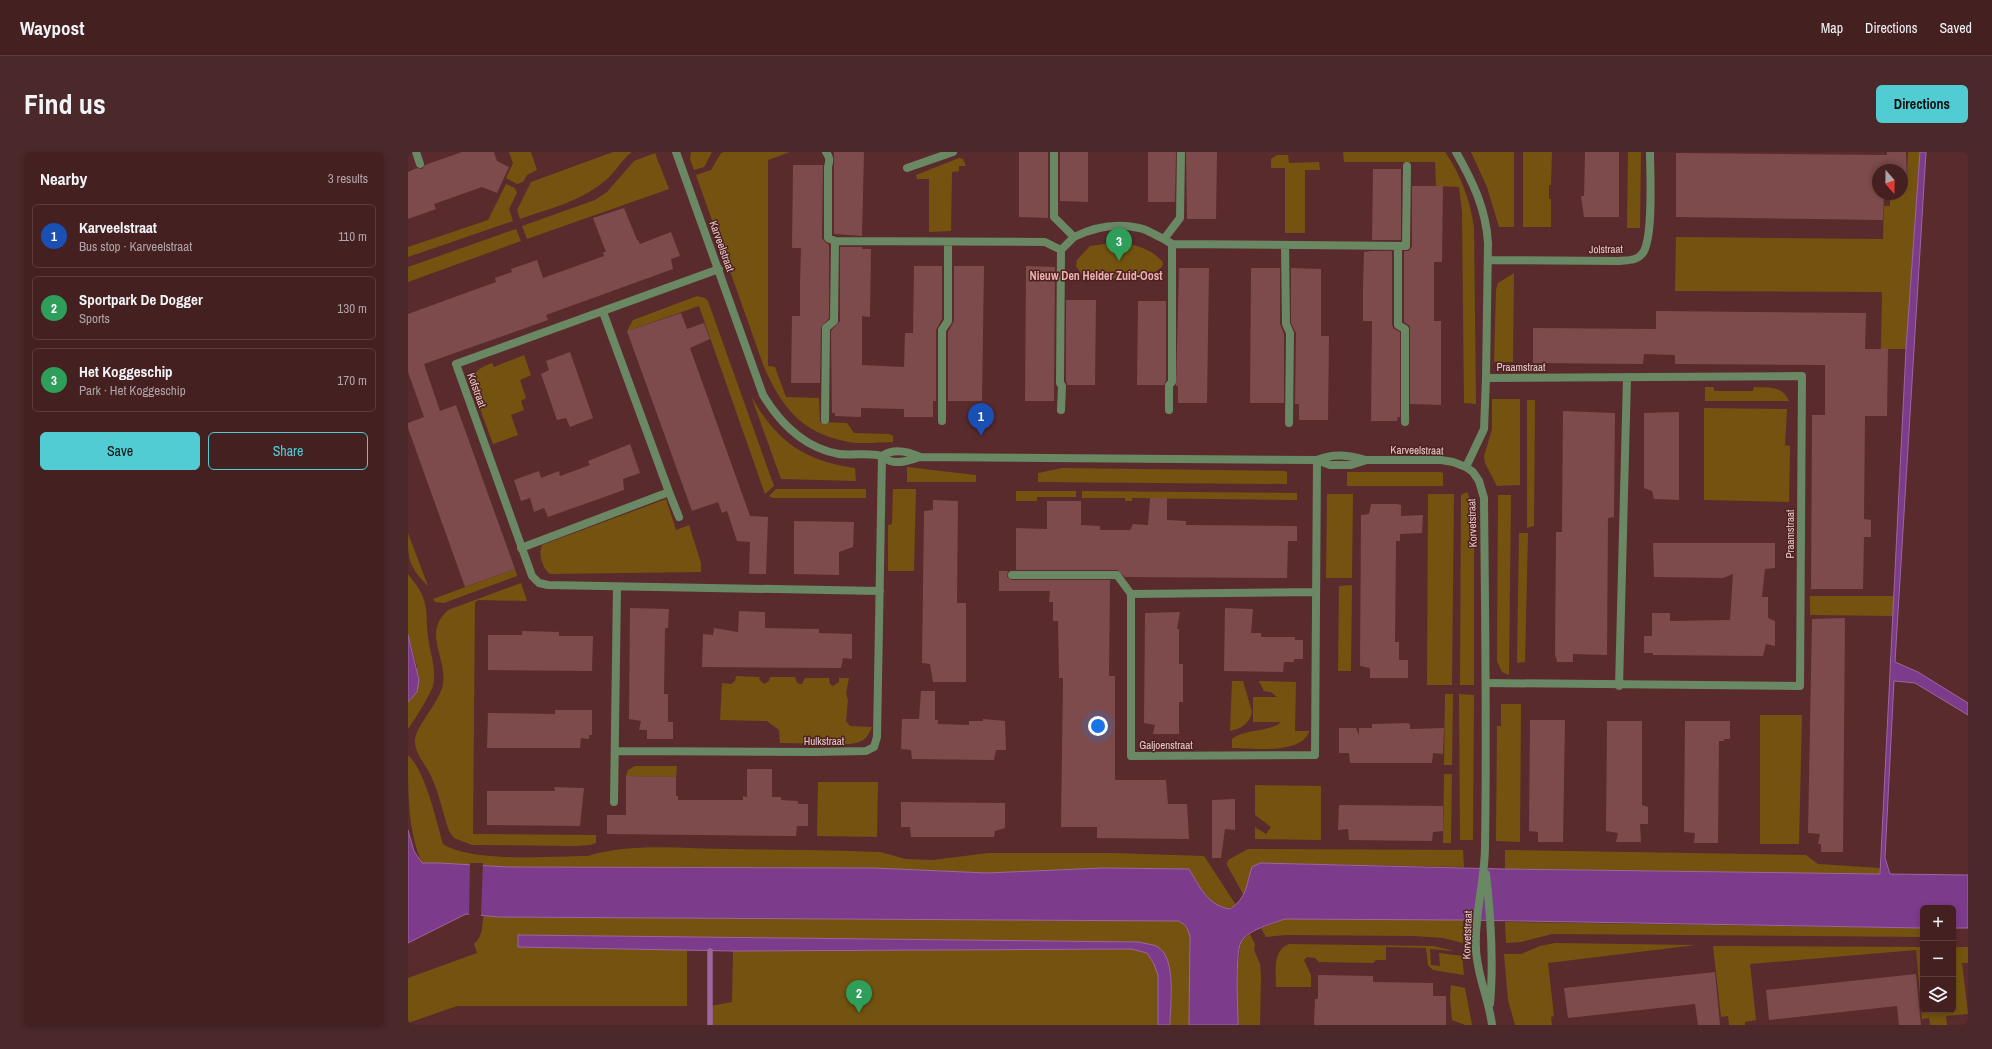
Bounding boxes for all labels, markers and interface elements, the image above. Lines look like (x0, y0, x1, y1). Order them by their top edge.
text: Waypost (20, 15, 84, 41)
text: Map (1821, 19, 1843, 37)
text: Directions (1865, 19, 1917, 37)
text: Saved (1939, 19, 1972, 37)
text: Find us (24, 85, 106, 123)
button: Directions (1876, 85, 1968, 123)
north arrow (1872, 164, 1908, 200)
text: Nearby (40, 167, 87, 190)
text: 3 results (328, 170, 368, 187)
text: Karveelstraat (79, 217, 157, 238)
street label: Karveelstraat (706, 219, 738, 274)
text: 1 (51, 228, 57, 245)
text: 110 m (338, 228, 367, 245)
pin: 3 (1106, 228, 1132, 261)
text: Bus stop · Karveelstraat (79, 238, 192, 255)
street label: Jolstraat (1589, 242, 1624, 256)
district label: Nieuw Den Helder Zuid-Oost (1030, 268, 1163, 284)
text: Sportpark De Dogger (79, 289, 203, 310)
text: 2 (51, 300, 57, 317)
text: 130 m (337, 300, 367, 317)
text: Sports (79, 310, 110, 327)
street label: Praamstraat (1496, 360, 1546, 374)
text: Het Koggeschip (79, 361, 173, 382)
street label: Kofstraat (464, 371, 490, 410)
text: 3 (51, 372, 57, 389)
text: 170 m (337, 372, 367, 389)
text: Park · Het Koggeschip (79, 382, 186, 399)
pin: 1 (968, 403, 994, 436)
button: Save (40, 432, 200, 470)
button: Share (208, 432, 368, 470)
street label: Karveelstraat (1390, 443, 1444, 457)
street label: Korvetstraat (1464, 498, 1480, 548)
street label: Praamstraat (1783, 509, 1797, 559)
your location (1088, 716, 1108, 736)
street label: Hulkstraat (804, 734, 845, 748)
street label: Galjoenstraat (1139, 738, 1193, 752)
map controls (1920, 905, 1956, 1013)
button: + (1920, 905, 1956, 941)
street label: Korvetstraat (1459, 910, 1475, 960)
button: − (1920, 941, 1956, 977)
button: layers (1920, 977, 1956, 1013)
pin: 2 (846, 980, 872, 1013)

